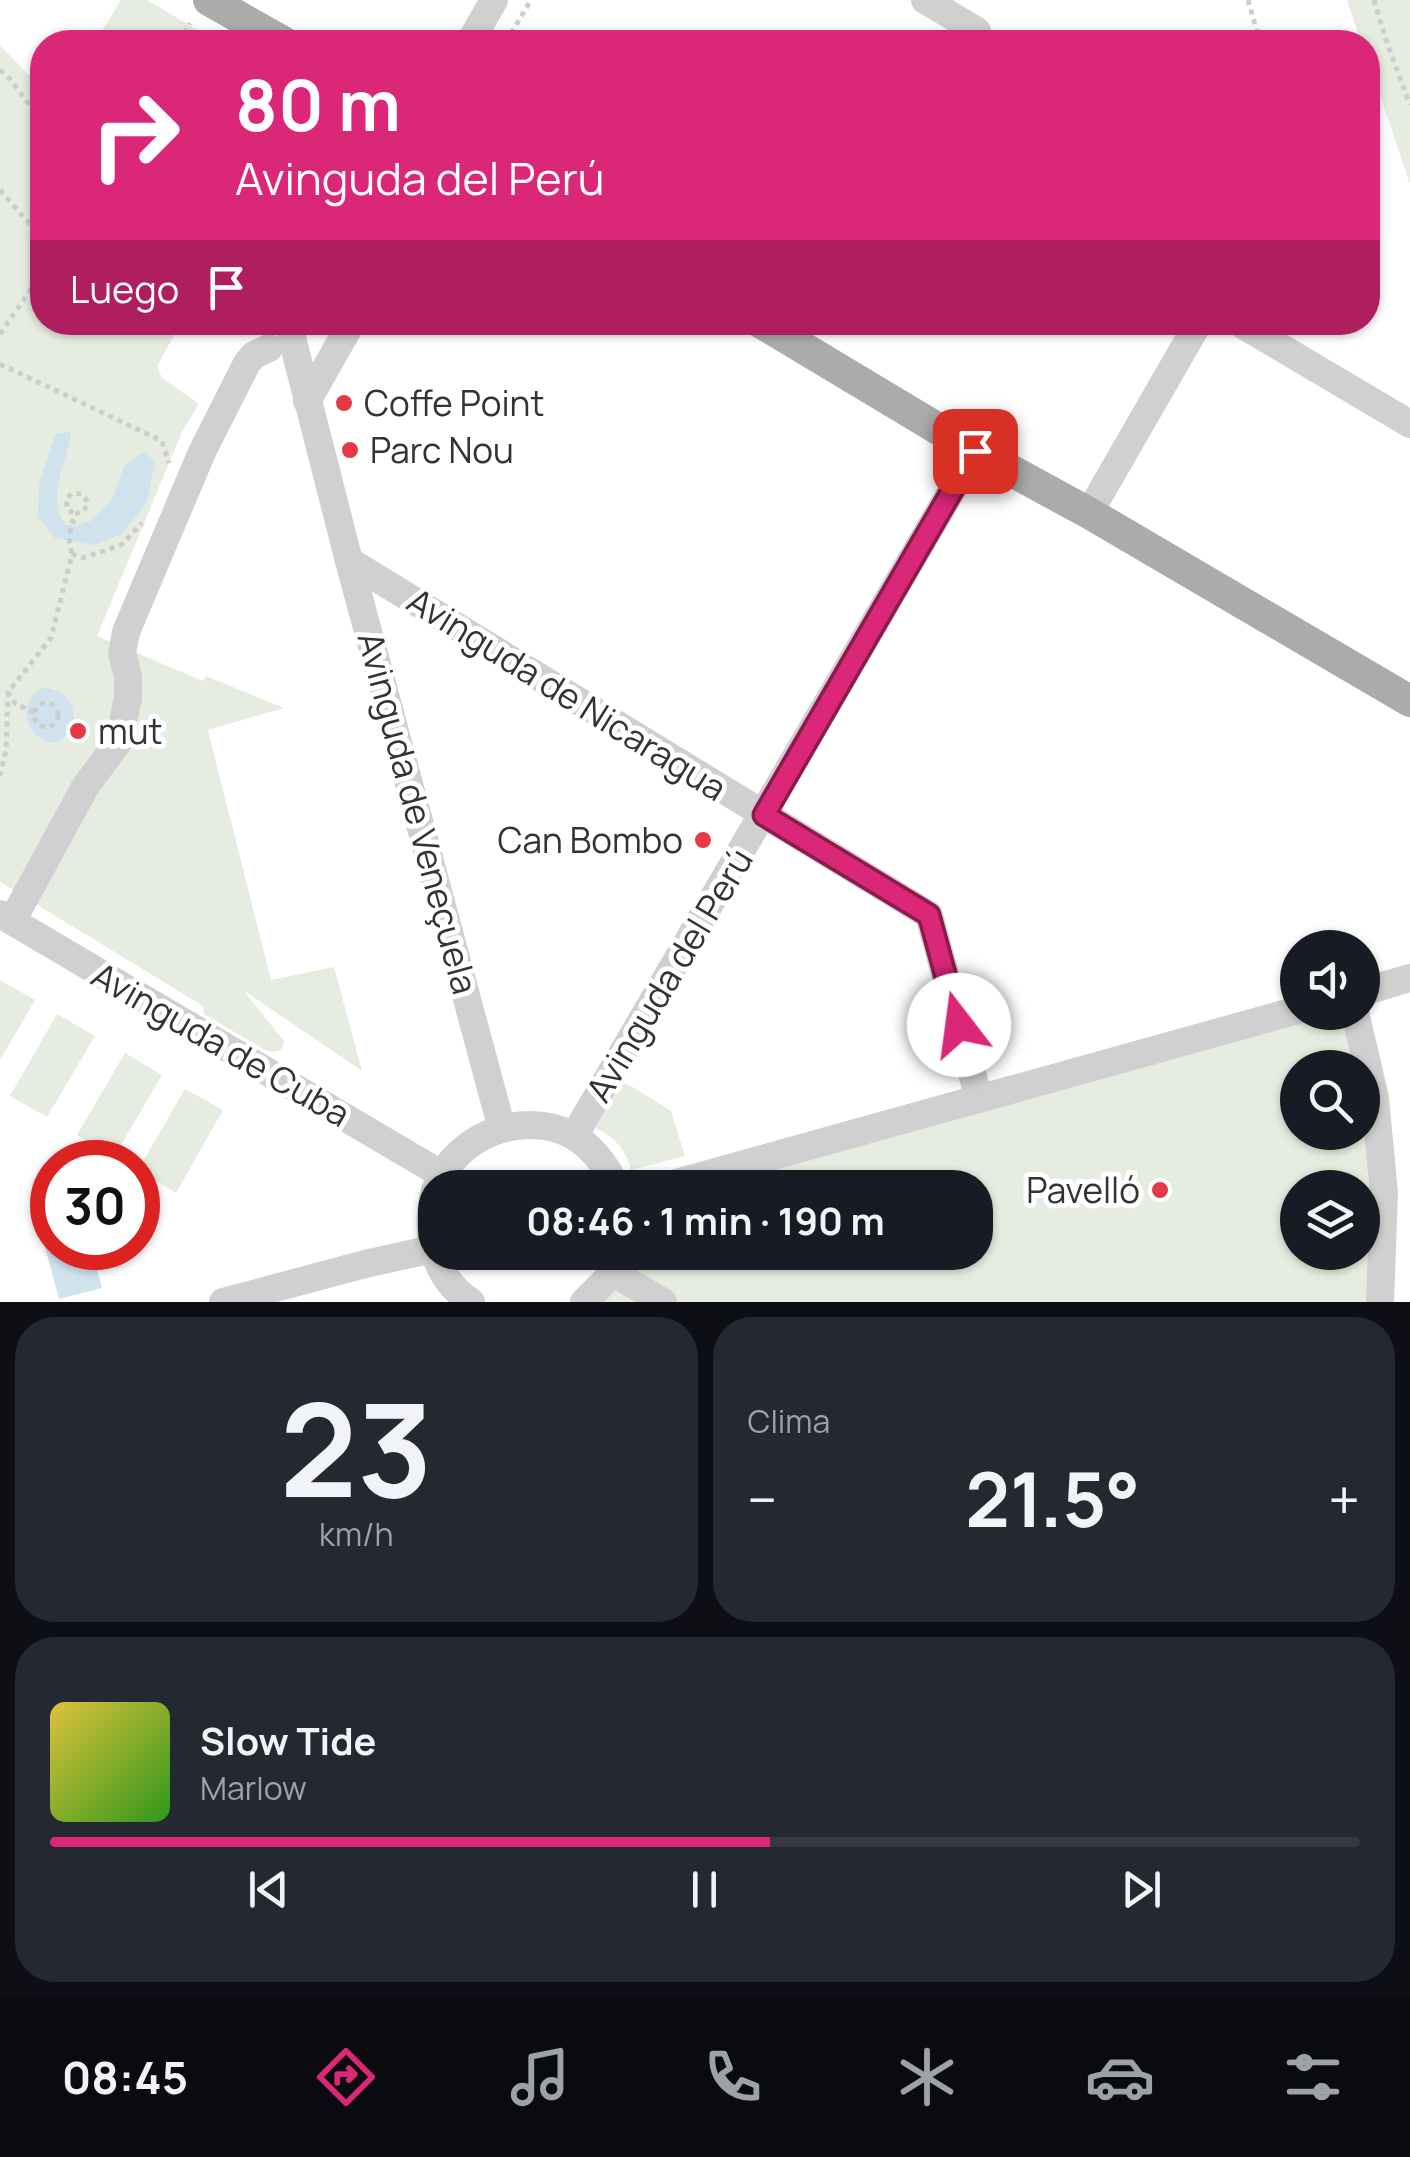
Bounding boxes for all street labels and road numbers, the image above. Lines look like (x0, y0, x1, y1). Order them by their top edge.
street label: Avinguda de Nicaragua (398, 576, 736, 812)
street label: Avinguda de Veneçuela (347, 627, 489, 999)
street label: Avinguda del Perú (574, 839, 764, 1111)
street label: Avinguda de Cuba (83, 951, 359, 1137)

